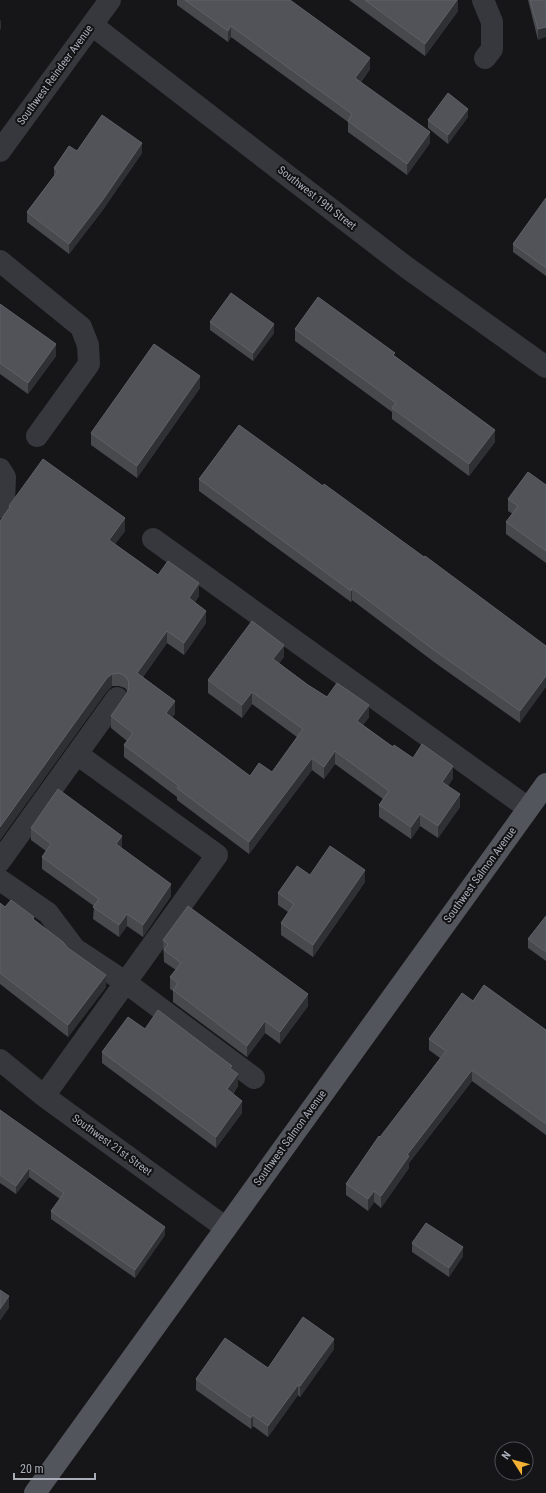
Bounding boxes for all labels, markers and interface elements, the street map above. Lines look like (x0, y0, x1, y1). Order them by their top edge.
street label: Southwest Reindeer Avenue (14, 22, 96, 128)
street label: Southwest 19th Street (275, 163, 359, 233)
street label: Southwest Salmon Avenue (441, 825, 519, 925)
street label: Southwest Salmon Avenue (251, 1088, 329, 1188)
street label: Southwest 21st Street (69, 1112, 155, 1178)
north arrow (494, 1441, 534, 1481)
text: N (499, 1449, 514, 1462)
scale bar (14, 1455, 95, 1481)
text: 20 m (20, 1462, 44, 1476)

